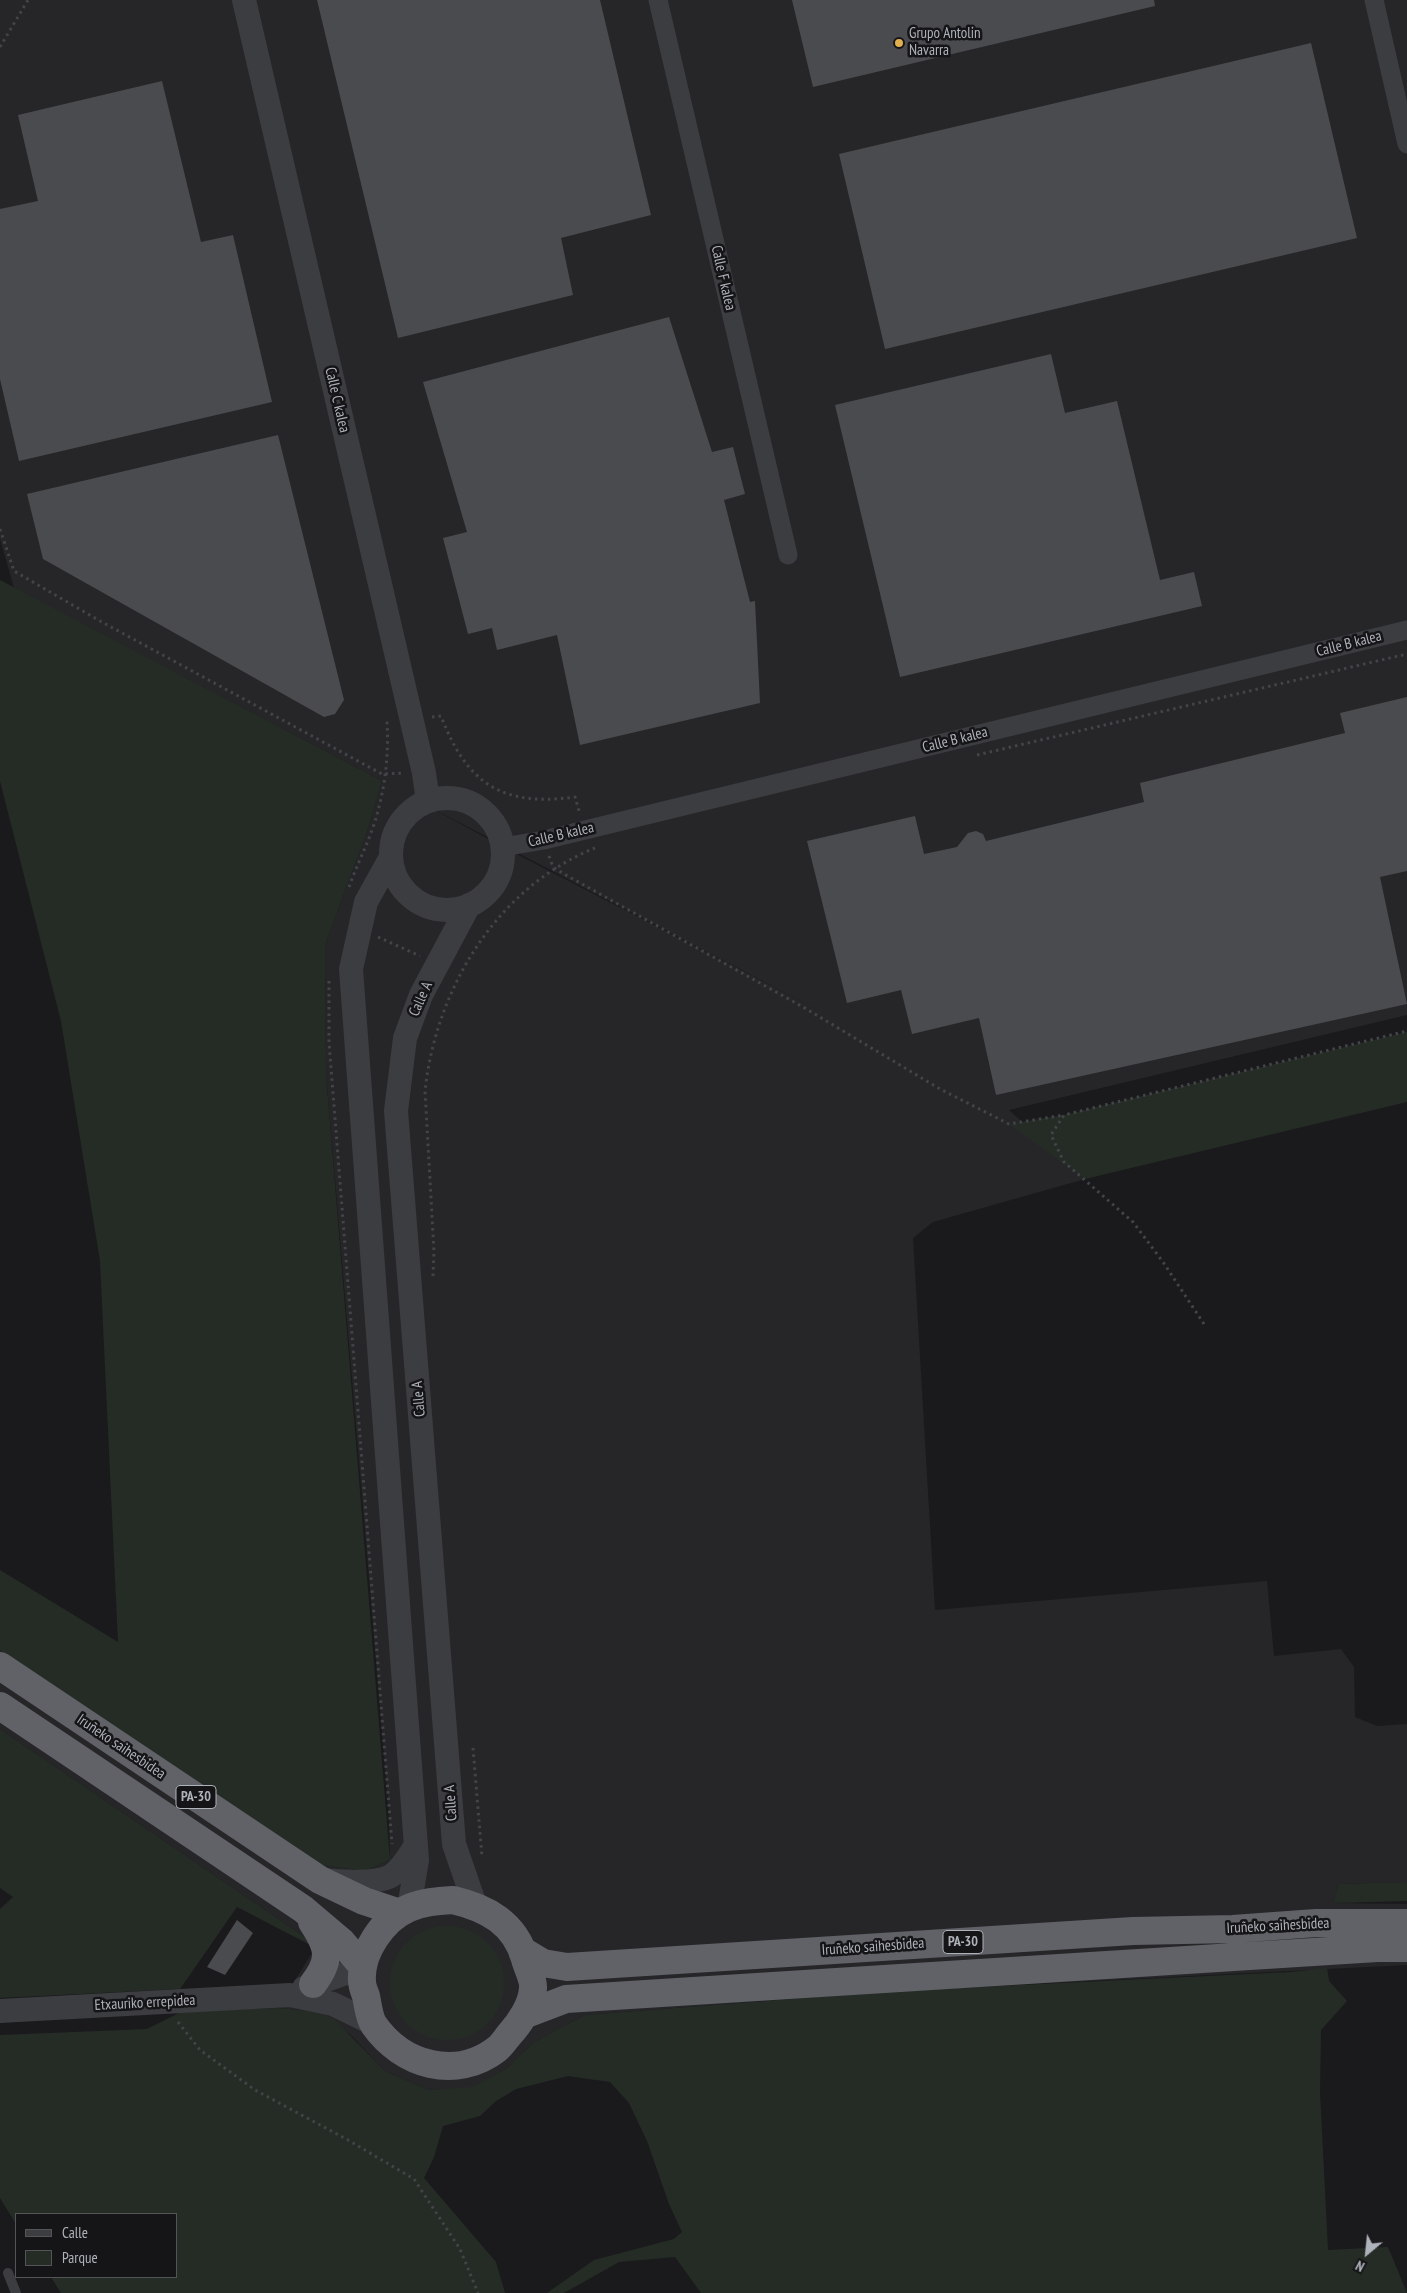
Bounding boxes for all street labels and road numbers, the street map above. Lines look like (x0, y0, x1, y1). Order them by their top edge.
street label: Calle F kalea (707, 244, 739, 312)
street label: Calle C kalea (321, 366, 353, 434)
street label: Calle B kalea (1314, 627, 1384, 661)
street label: Calle B kalea (920, 723, 990, 757)
street label: Calle B kalea (526, 819, 596, 851)
street label: Calle A (405, 979, 437, 1019)
street label: Calle A (408, 1380, 430, 1418)
street label: Iruñeko saihesbidea (73, 1711, 169, 1783)
street label: Calle A (441, 1784, 461, 1822)
road number: PA-30 (176, 1785, 216, 1808)
street label: Iruñeko saihesbidea (1226, 1914, 1330, 1938)
road number: PA-30 (943, 1930, 983, 1954)
street label: Iruñeko saihesbidea (821, 1934, 925, 1960)
street label: Etxauriko errepidea (94, 1991, 196, 2015)

